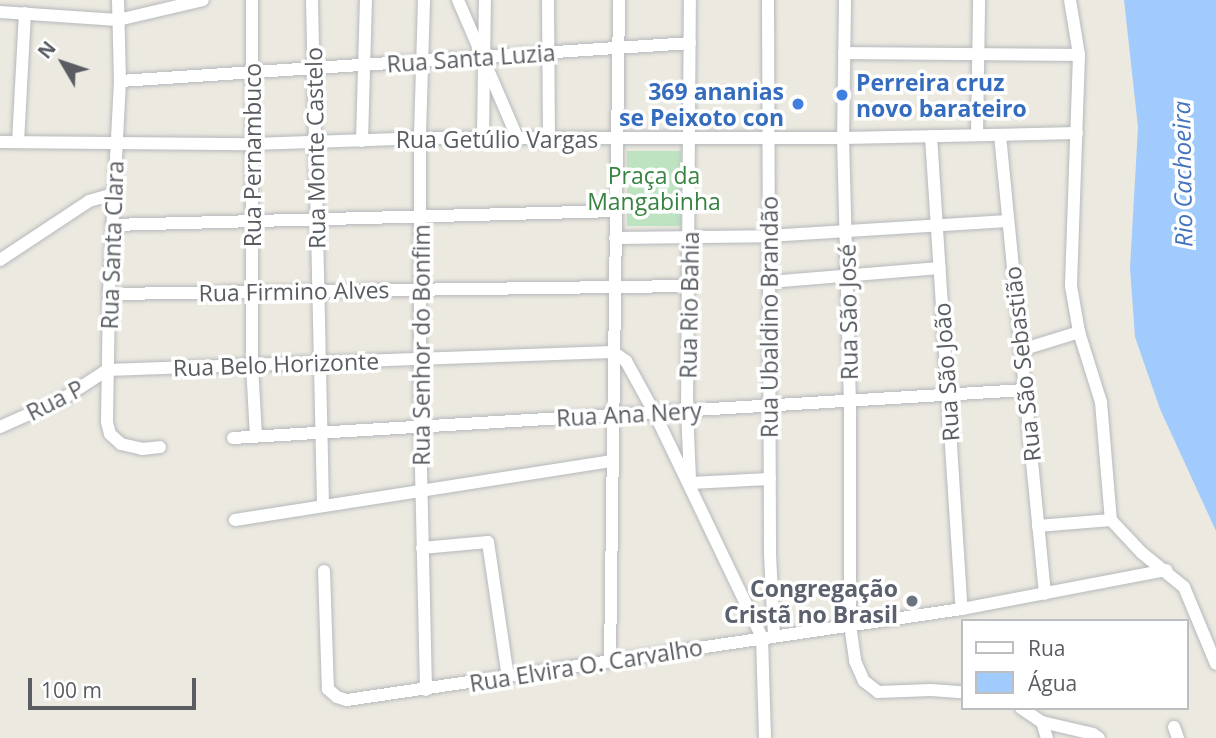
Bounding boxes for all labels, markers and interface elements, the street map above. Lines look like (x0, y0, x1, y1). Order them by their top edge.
north arrow (28, 28, 98, 98)
text: N (32, 36, 62, 64)
street label: Rua Santa Luzia (386, 38, 556, 78)
street label: Rua Monte Castelo (299, 47, 331, 249)
street label: Rua Pernambuco (238, 63, 266, 247)
place label: Perreira cruz novo barateiro (856, 68, 1027, 122)
place label: 369 ananias se Peixoto con (619, 77, 784, 131)
marker: Perreira cruz novo barateiro (834, 87, 850, 103)
marker: 369 ananias se Peixoto con (790, 96, 806, 112)
water label: Rio Cachoeira (1166, 101, 1198, 247)
street label: Rua Getúlio Vargas (396, 125, 598, 153)
street label: Rua Santa Clara (95, 160, 129, 330)
park label: Praça da Mangabinha (587, 161, 721, 215)
street label: Rua Ubaldino Brandão (755, 196, 783, 438)
street label: Rua Senhor do Bonfim (407, 224, 435, 466)
street label: Rua Rio Bahia (674, 231, 704, 379)
street label: Rua São José (833, 244, 863, 380)
street label: Rua São Sebastião (998, 265, 1046, 463)
street label: Rua Firmino Alves (198, 276, 390, 306)
street label: Rua São João (927, 302, 965, 442)
street label: Rua Belo Horizonte (172, 347, 380, 381)
street label: Rua P (22, 374, 88, 426)
street label: Rua Ana Nery (556, 396, 702, 432)
place label: Congregação Cristã no Brasil (724, 574, 898, 628)
marker: Congregação Cristã no Brasil (904, 593, 920, 609)
legend (960, 619, 1188, 710)
street label: Rua Elvira O. Carvalho (467, 633, 705, 697)
text: Rua (1028, 634, 1066, 662)
scale bar (32, 664, 200, 708)
text: Água (1028, 669, 1077, 697)
text: 100 m (41, 676, 102, 704)

